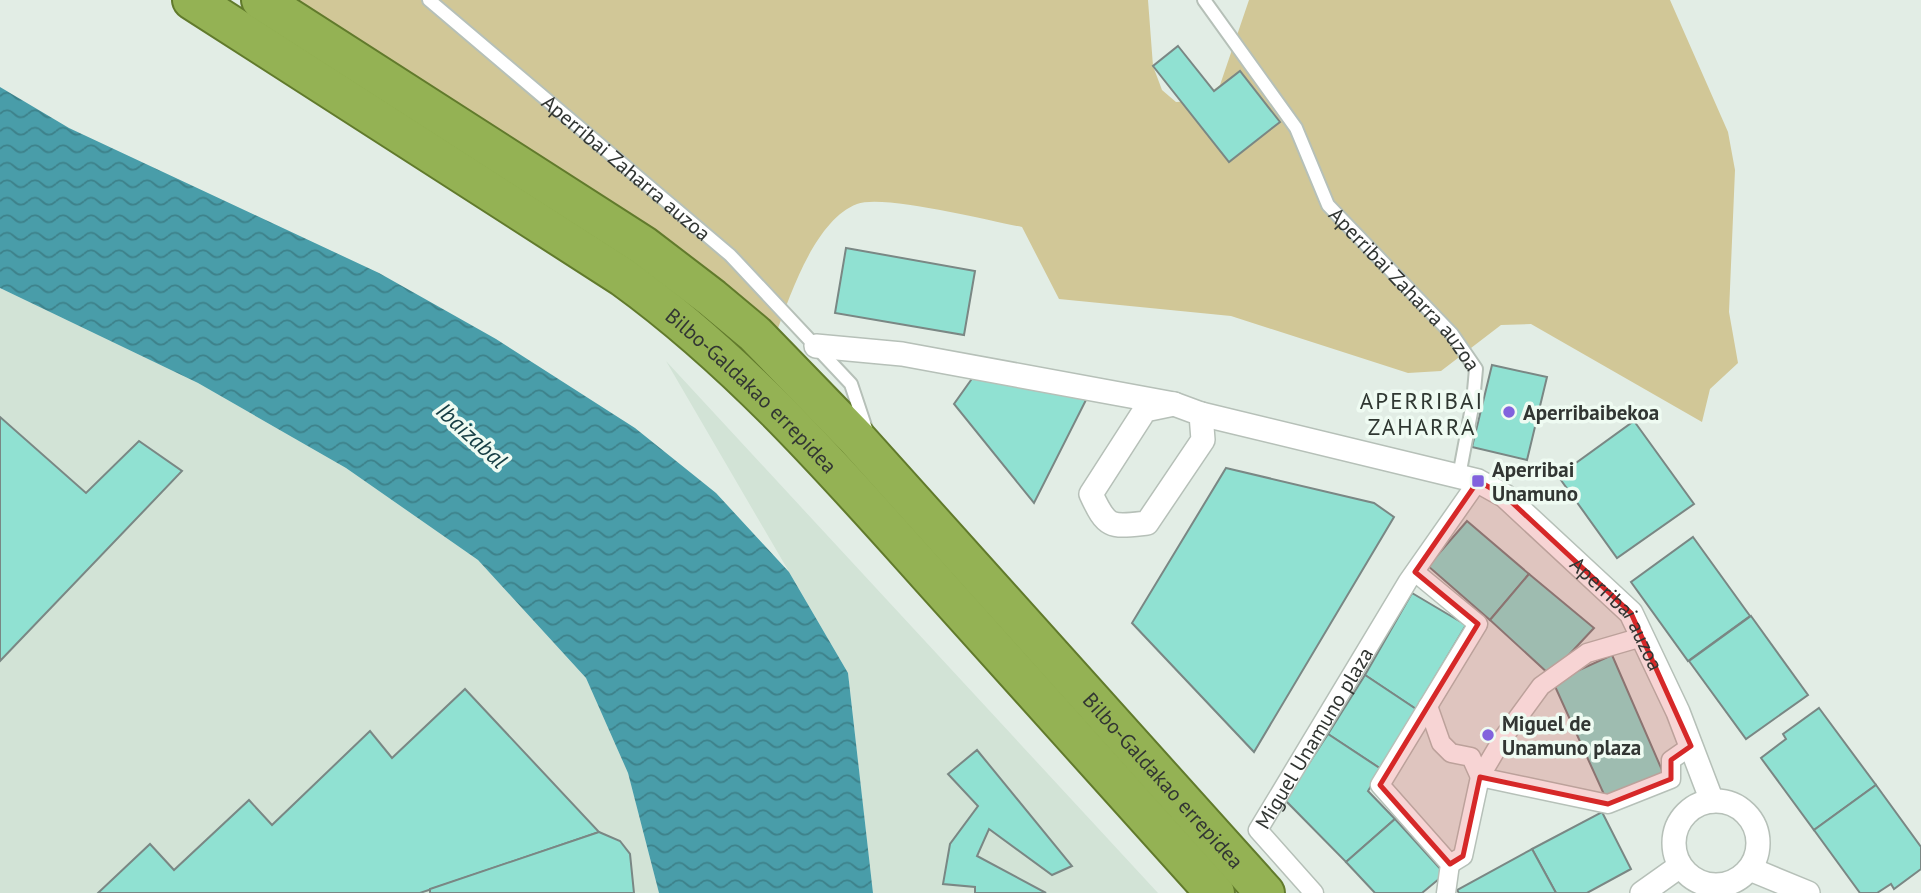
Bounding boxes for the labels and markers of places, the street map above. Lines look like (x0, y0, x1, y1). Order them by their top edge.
place label: Aperribaibekoa (1523, 399, 1659, 426)
marker: Aperribaibekoa (1501, 404, 1517, 420)
place label: Aperribai Unamuno (1492, 456, 1578, 507)
marker: Aperribai Unamuno (1470, 473, 1486, 489)
place label: Miguel de Unamuno plaza (1502, 710, 1641, 761)
marker: Miguel de Unamuno plaza (1480, 727, 1496, 743)

